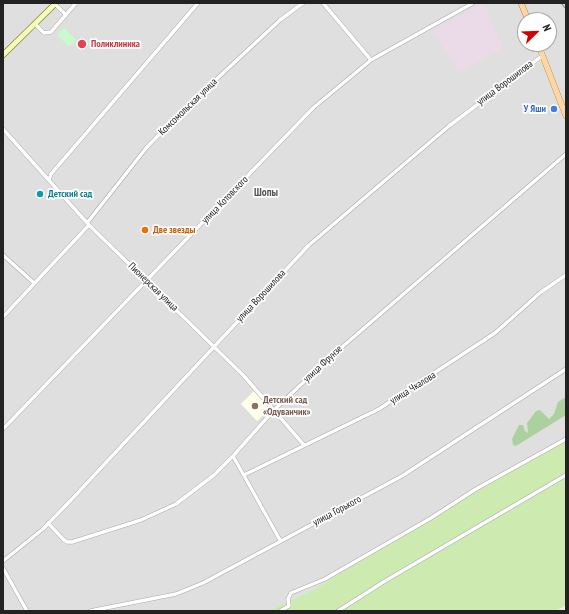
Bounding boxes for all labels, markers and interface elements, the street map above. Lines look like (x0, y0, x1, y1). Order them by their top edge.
north arrow (517, 12, 557, 52)
text: N (540, 22, 555, 33)
marker: Поликлиника (76, 38, 88, 50)
place label: Поликлиника (91, 38, 140, 50)
street label: улица Ворошилова (475, 58, 535, 108)
street label: Комсомольская улица (156, 76, 220, 138)
place label: У Яши (524, 103, 546, 115)
marker: У Яши (549, 104, 559, 114)
street label: улица Котовского (199, 174, 251, 226)
district label: Шопы (254, 186, 278, 200)
place label: Детский сад (48, 188, 92, 200)
marker: Детский сад (35, 189, 45, 199)
place label: Две звезды (153, 224, 195, 236)
marker: Две звезды (140, 225, 150, 235)
street label: Пионерская улица (126, 260, 180, 314)
street label: улица Ворошилова (234, 267, 288, 325)
street label: улица Фрунзе (301, 343, 345, 385)
street label: улица Чкалова (388, 369, 438, 407)
place label: Детский сад «Одуванчик» (263, 394, 311, 418)
marker: Детский сад «Одуванчик» (250, 401, 260, 411)
street label: улица Горького (311, 493, 363, 529)

